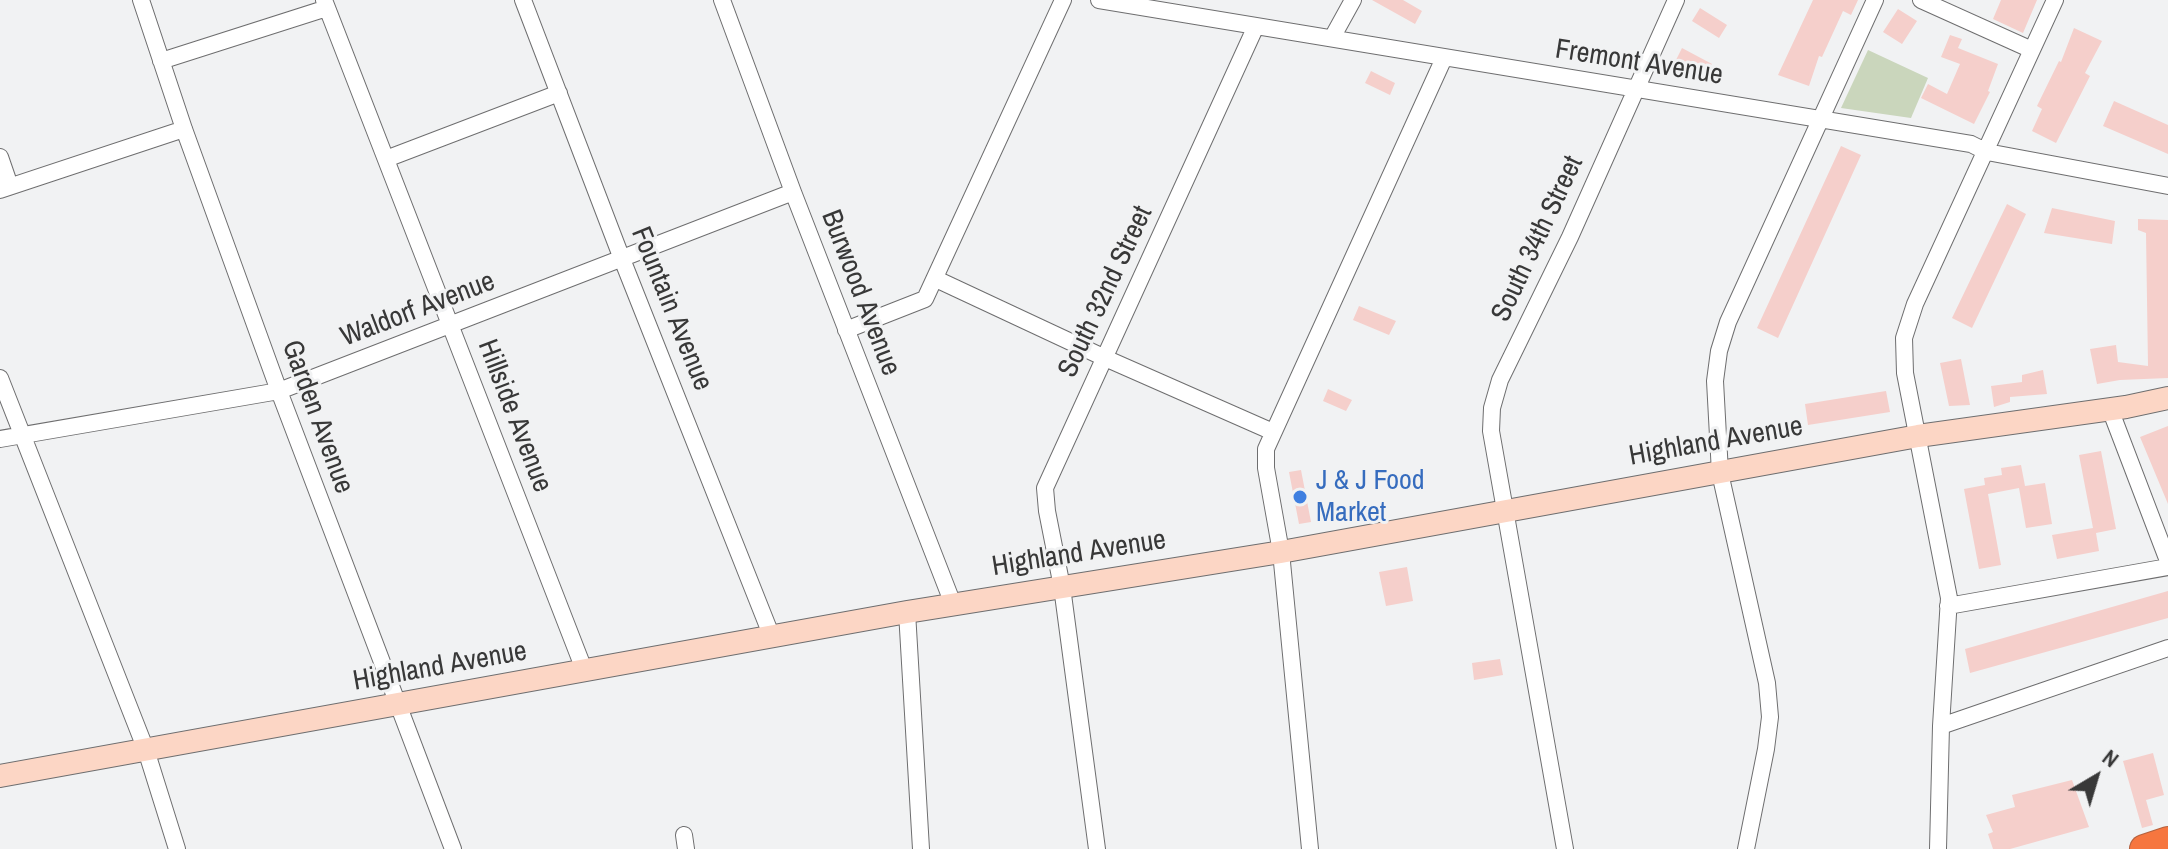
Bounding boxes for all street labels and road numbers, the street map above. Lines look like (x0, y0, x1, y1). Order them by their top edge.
street label: Fremont Avenue (1553, 33, 1725, 93)
street label: South 34th Street (1485, 151, 1591, 327)
street label: South 32nd Street (1052, 201, 1160, 383)
street label: Burwood Avenue (813, 206, 907, 380)
street label: Fountain Avenue (623, 222, 719, 396)
street label: Waldorf Avenue (336, 265, 500, 355)
street label: Hillside Avenue (470, 335, 558, 497)
street label: Garden Avenue (274, 336, 360, 498)
street label: Highland Avenue (1627, 410, 1805, 474)
street label: Highland Avenue (990, 524, 1168, 584)
street label: Highland Avenue (351, 635, 529, 699)

